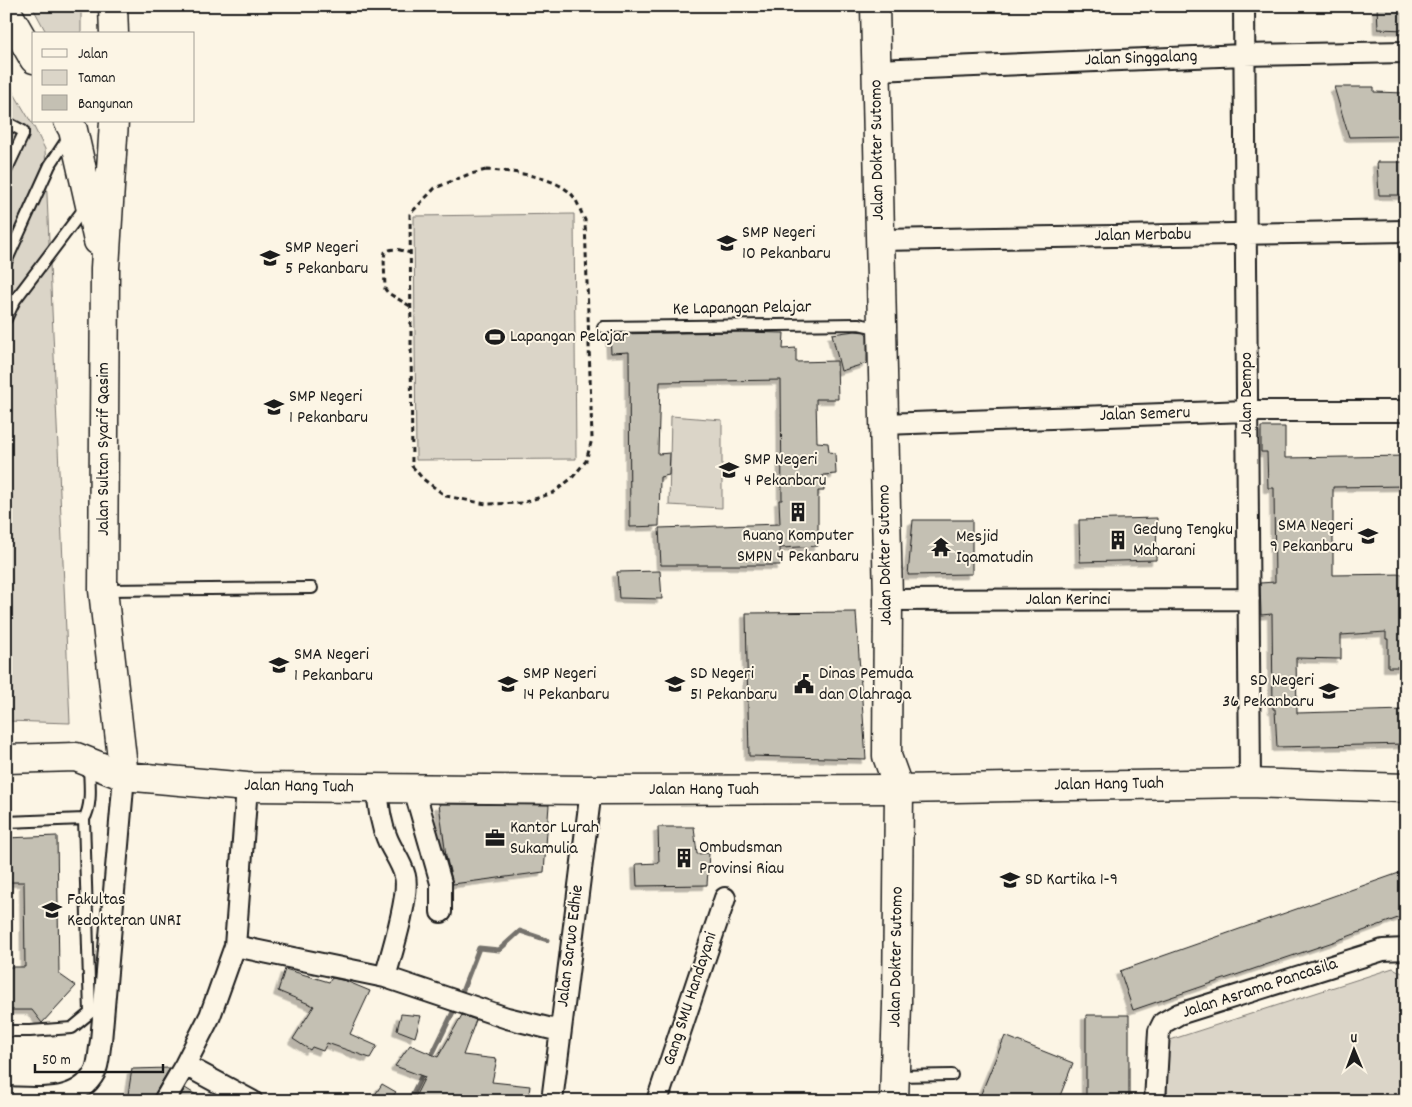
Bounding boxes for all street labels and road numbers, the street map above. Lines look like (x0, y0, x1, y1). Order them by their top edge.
street label: Jalan Singgalang (1084, 45, 1198, 73)
street label: Jalan Dokter Sutomo (864, 79, 892, 221)
street label: Jalan Merbabu (1094, 223, 1192, 249)
street label: Ke Lapangan Pelajar (672, 295, 812, 323)
street label: Jalan Dempo (1235, 352, 1260, 438)
street label: Jalan Sultan Syarif Qasim (92, 362, 117, 536)
street label: Jalan Semeru (1099, 401, 1191, 429)
street label: Jalan Dokter Sutomo (872, 484, 900, 626)
street label: Jalan Kerinci (1025, 588, 1111, 613)
street label: Jalan Hang Tuah (1054, 772, 1164, 798)
street label: Jalan Hang Tuah (244, 774, 354, 800)
street label: Jalan Hang Tuah (649, 778, 759, 803)
street label: Jalan Sarwo Edhie (551, 883, 591, 1009)
street label: Jalan Dokter Sutomo (883, 886, 911, 1028)
street label: Gang SMU Handayani (658, 929, 724, 1069)
street label: Jalan Asrama Pancasila (1179, 952, 1341, 1026)

